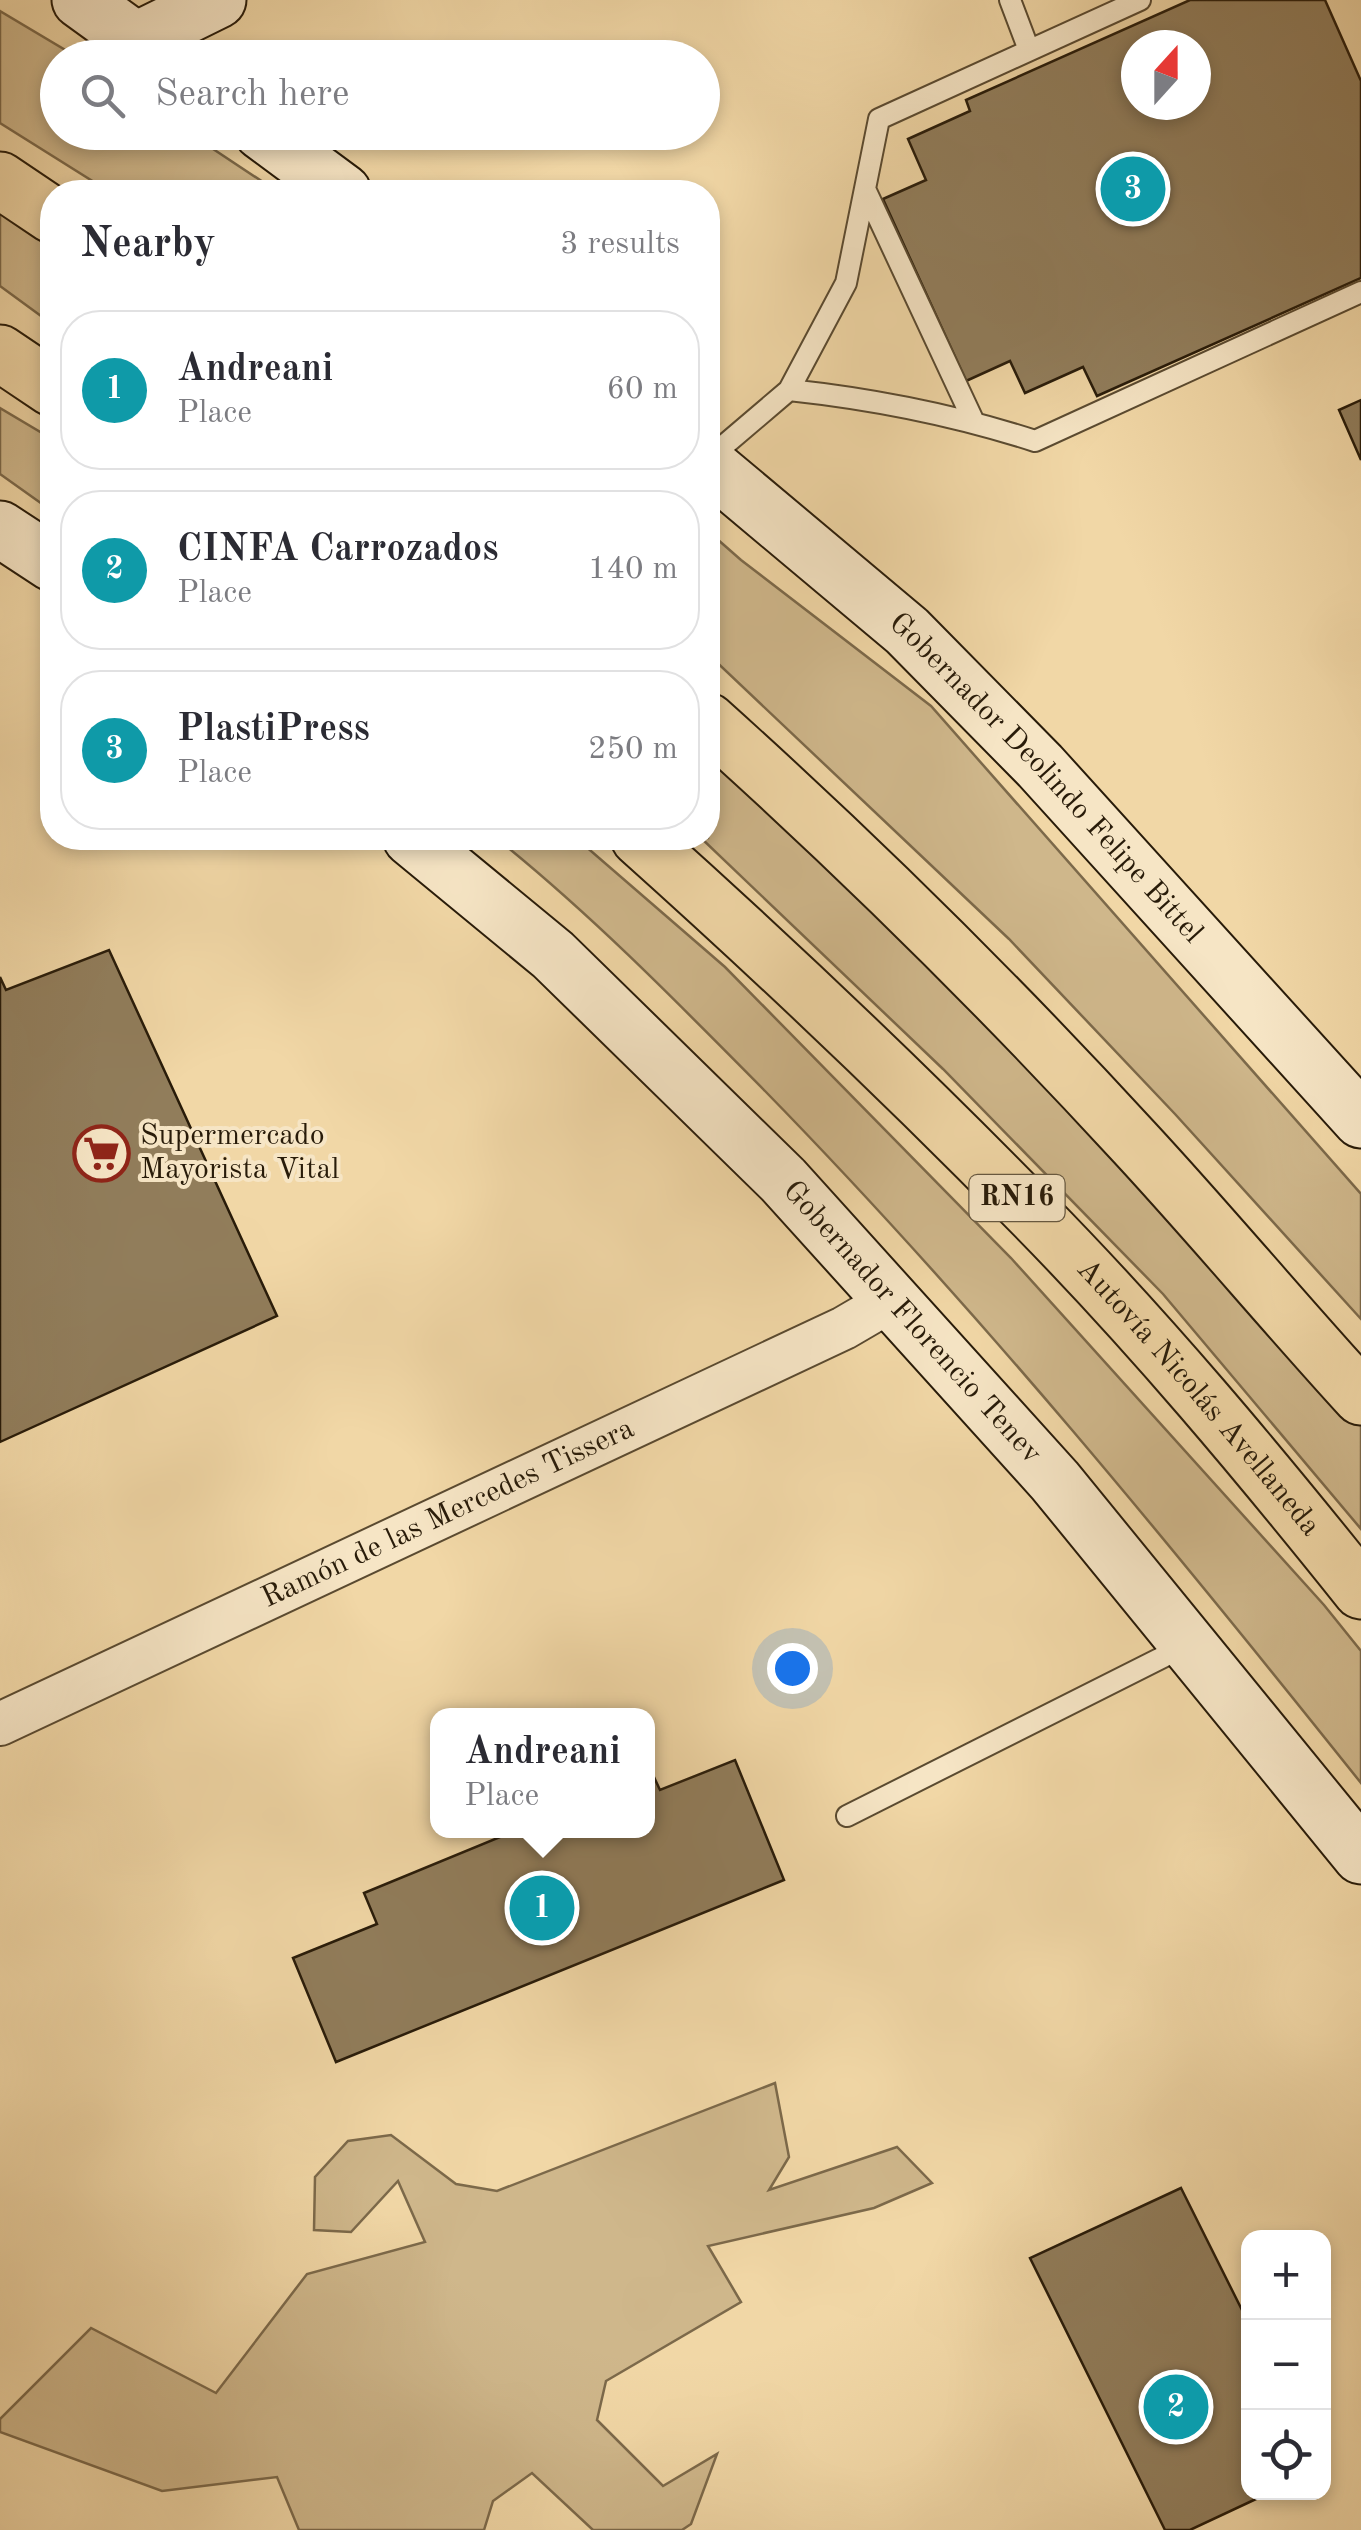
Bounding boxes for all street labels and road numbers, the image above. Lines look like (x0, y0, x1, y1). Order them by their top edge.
street label: Gobernador Deolindo Felipe Bittel (883, 608, 1208, 949)
street label: Gobernador Florencio Tenev (777, 1175, 1047, 1470)
road number: RN16 (970, 1175, 1064, 1221)
street label: Autovía Nicolás Avellaneda (1071, 1254, 1326, 1542)
street label: Ramón de las Mercedes Tissera (257, 1414, 639, 1614)

